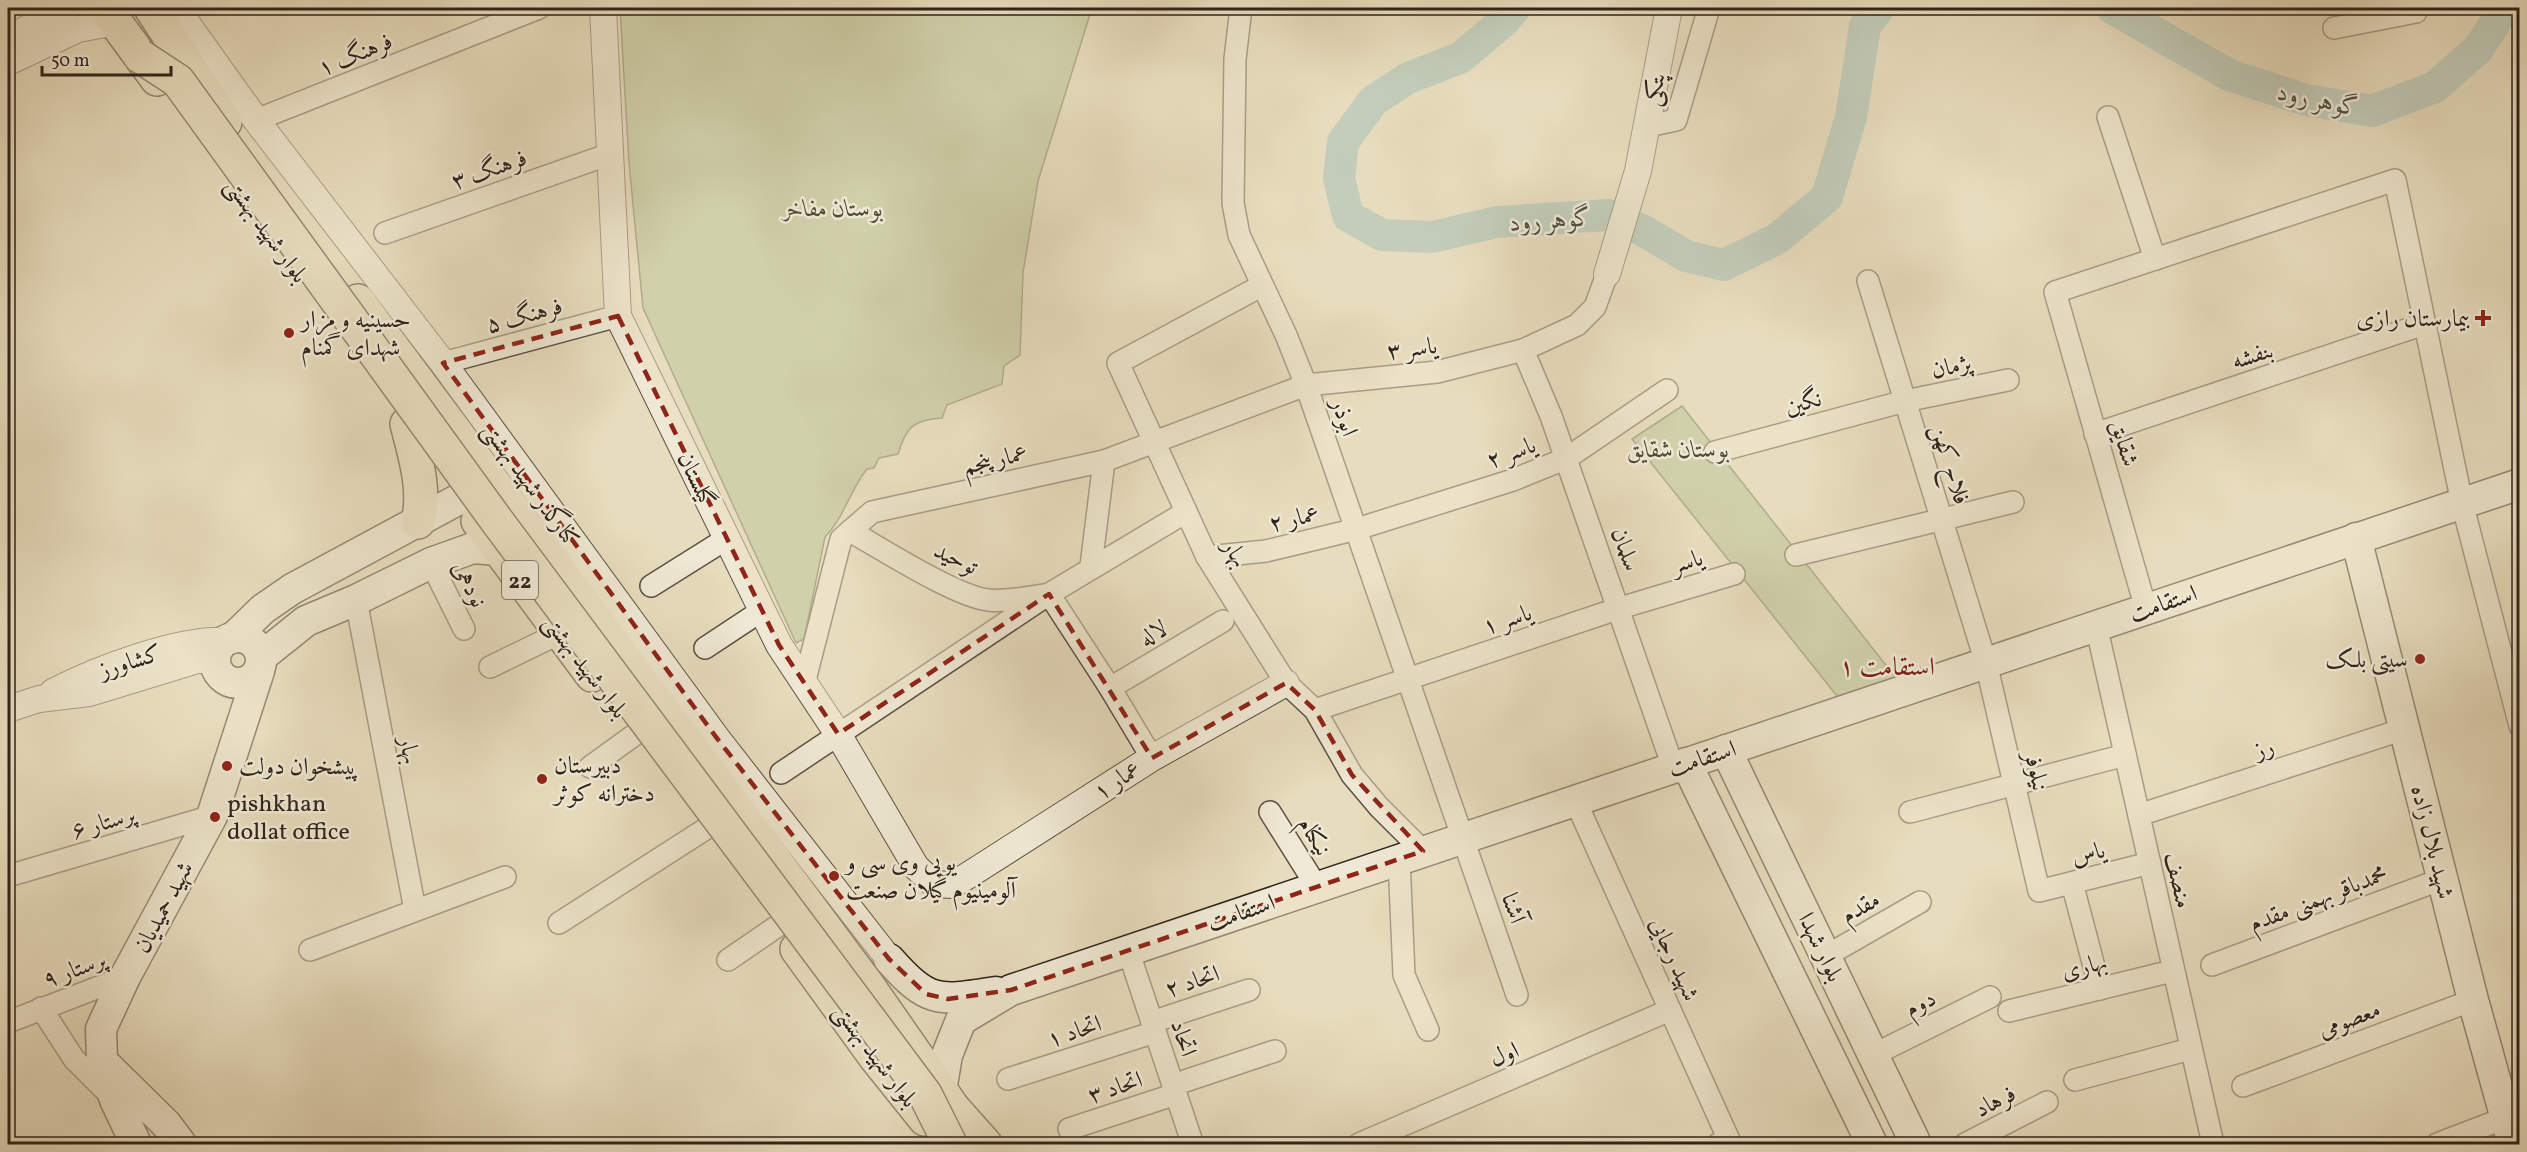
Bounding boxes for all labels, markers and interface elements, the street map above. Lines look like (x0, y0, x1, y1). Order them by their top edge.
street label: فرهنگ ۱ (313, 25, 398, 86)
scale bar (42, 39, 171, 77)
text: 50 m (51, 49, 90, 74)
street label: پتکی (1636, 70, 1676, 109)
water label: گوهر رود (2274, 75, 2363, 127)
street label: فرهنگ ۳ (447, 142, 532, 200)
street label: بلوار شهید بهشتی (215, 171, 315, 291)
park label: بوستان مفاخر (781, 193, 884, 227)
water label: گوهر رود (1508, 200, 1594, 242)
street label: فرهنگ ۵ (482, 290, 567, 343)
place label: بیمارستان رازی (2356, 303, 2470, 337)
place label: حسینیه و مزار شهدای گمنام (299, 304, 411, 368)
marker: بیمارستان رازی (2474, 309, 2492, 327)
marker: حسینیه و مزار شهدای گمنام (282, 326, 296, 340)
street label: یاسر ۳ (1385, 330, 1441, 370)
street label: بنفشه (2228, 334, 2278, 380)
street label: پژمان (1928, 347, 1977, 389)
street label: نگین (1781, 383, 1826, 425)
street label: ابوذر (1320, 392, 1365, 441)
street label: کنارگذر شهید بهشتی (472, 415, 588, 555)
street label: شقایق (2100, 416, 2146, 471)
street label: فلاح کهن (1919, 420, 1977, 510)
street label: یاسر ۲ (1482, 429, 1543, 478)
park label: بوستان شقایق (1626, 434, 1730, 468)
street label: عمار پنجم (960, 437, 1032, 488)
street label: گیلستان (667, 447, 723, 513)
street label: عمار ۲ (1266, 498, 1323, 542)
street label: سلمان (1601, 523, 1648, 576)
street label: بهار (1212, 532, 1256, 575)
street label: توحید (927, 535, 983, 585)
street label: یاسر (1665, 542, 1709, 585)
street label: نودهی (442, 556, 494, 614)
road number: 22 (502, 561, 538, 599)
street label: استقامت (2125, 577, 2202, 632)
street label: یاسر ۱ (1478, 596, 1538, 645)
street label: بلوار شهید بهشتی (534, 608, 635, 727)
street label: لاله (1133, 613, 1175, 657)
street label: کشاورز (93, 637, 166, 689)
place label: سیتی بلک (2325, 644, 2408, 678)
district label: استقامت ۱ (1839, 650, 1935, 686)
marker: سیتی بلک (2413, 652, 2427, 666)
street label: رز (2248, 731, 2279, 770)
street label: بهار (388, 732, 427, 767)
street label: استقامت (1664, 733, 1741, 787)
street label: نیلوفر (2013, 745, 2056, 795)
place label: دبیرستان دخترانه کوثر (551, 750, 655, 812)
place label: پیشخوان دولت (239, 751, 358, 785)
street label: عمار ۱ (1087, 754, 1149, 810)
marker: پیشخوان دولت (220, 759, 234, 773)
marker: دبیرستان دخترانه کوثر (535, 772, 549, 786)
street label: شهید بلال زاده (2401, 782, 2462, 903)
place label: pishkhan dollat office (227, 788, 350, 850)
street label: پرستار ۶ (68, 798, 142, 849)
marker: pishkhan dollat office (208, 810, 222, 824)
street label: نیکنام (1286, 811, 1339, 865)
street label: یاس (2068, 834, 2110, 876)
place label: یوپی وی سی و آلومینیوم گیلان صنعت (843, 847, 1019, 911)
street label: منصف (2155, 849, 2200, 912)
street label: شهید حمیدیان (126, 856, 203, 960)
street label: محمدباقر بهمنی مقدم (2245, 858, 2394, 944)
marker: یوپی وی سی و آلومینیوم گیلان صنعت (827, 869, 841, 883)
street label: مقدم (1835, 884, 1888, 935)
street label: استقامت (1203, 886, 1280, 941)
street label: آشنا (1491, 889, 1534, 931)
street label: بلوار شهدا (1788, 907, 1851, 988)
street label: شهید رجایی (1640, 912, 1707, 1007)
street label: پرستار ۹ (38, 943, 114, 998)
street label: بهاری (2058, 946, 2111, 990)
street label: اتحاد ۲ (1161, 958, 1224, 1008)
street label: دوم (1899, 983, 1943, 1029)
street label: معصومی (2314, 993, 2386, 1048)
street label: بلوار شهید بهشتی (824, 997, 925, 1116)
street label: اتحاد ۱ (1043, 1008, 1106, 1058)
street label: اتحاد (1160, 1016, 1204, 1061)
street label: اول (1485, 1034, 1525, 1077)
street label: اتحاد ۳ (1084, 1064, 1147, 1114)
street label: فرهاد (1969, 1078, 2023, 1128)

